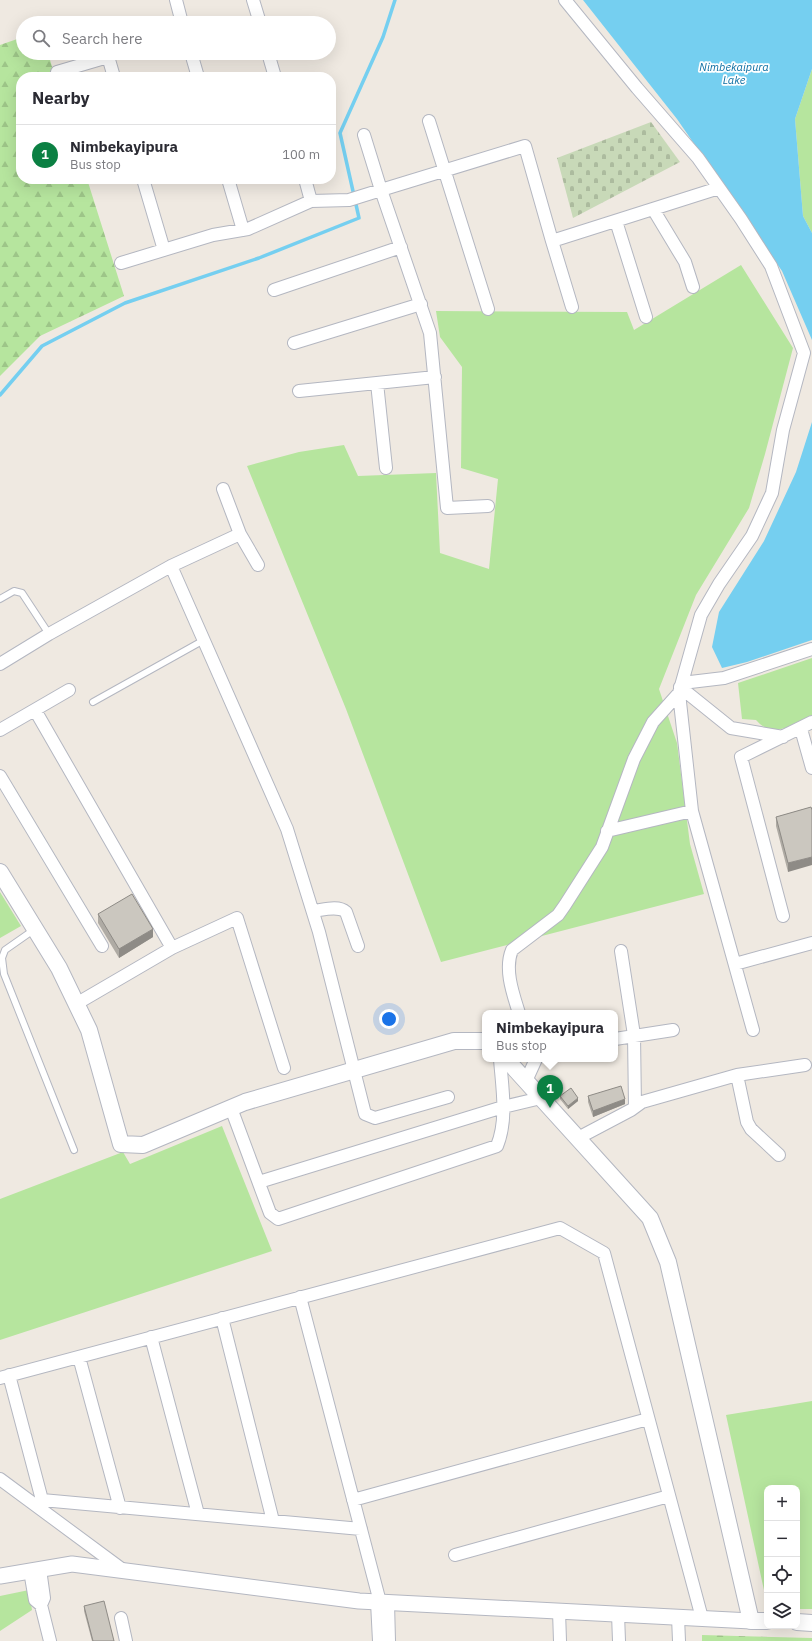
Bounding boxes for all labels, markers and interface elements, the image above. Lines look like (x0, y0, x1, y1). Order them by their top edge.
search box (16, 16, 336, 60)
icon: search (30, 27, 52, 49)
text: Search here (62, 29, 142, 48)
water label: Nimbekaipura Lake (699, 60, 769, 87)
text: Nearby (32, 87, 90, 109)
text: Nimbekayipura (70, 137, 178, 156)
text: 1 (41, 146, 49, 163)
text: 100 m (282, 146, 320, 163)
text: Bus stop (70, 156, 121, 173)
your location (379, 1009, 399, 1029)
popup (482, 1010, 618, 1062)
text: Nimbekayipura (496, 1018, 604, 1037)
text: Bus stop (496, 1037, 547, 1054)
pin: 1 (537, 1075, 563, 1108)
map controls (764, 1485, 800, 1629)
button: + (764, 1485, 800, 1521)
button: − (764, 1521, 800, 1557)
button: locate (764, 1557, 800, 1593)
button: layers (764, 1593, 800, 1629)

